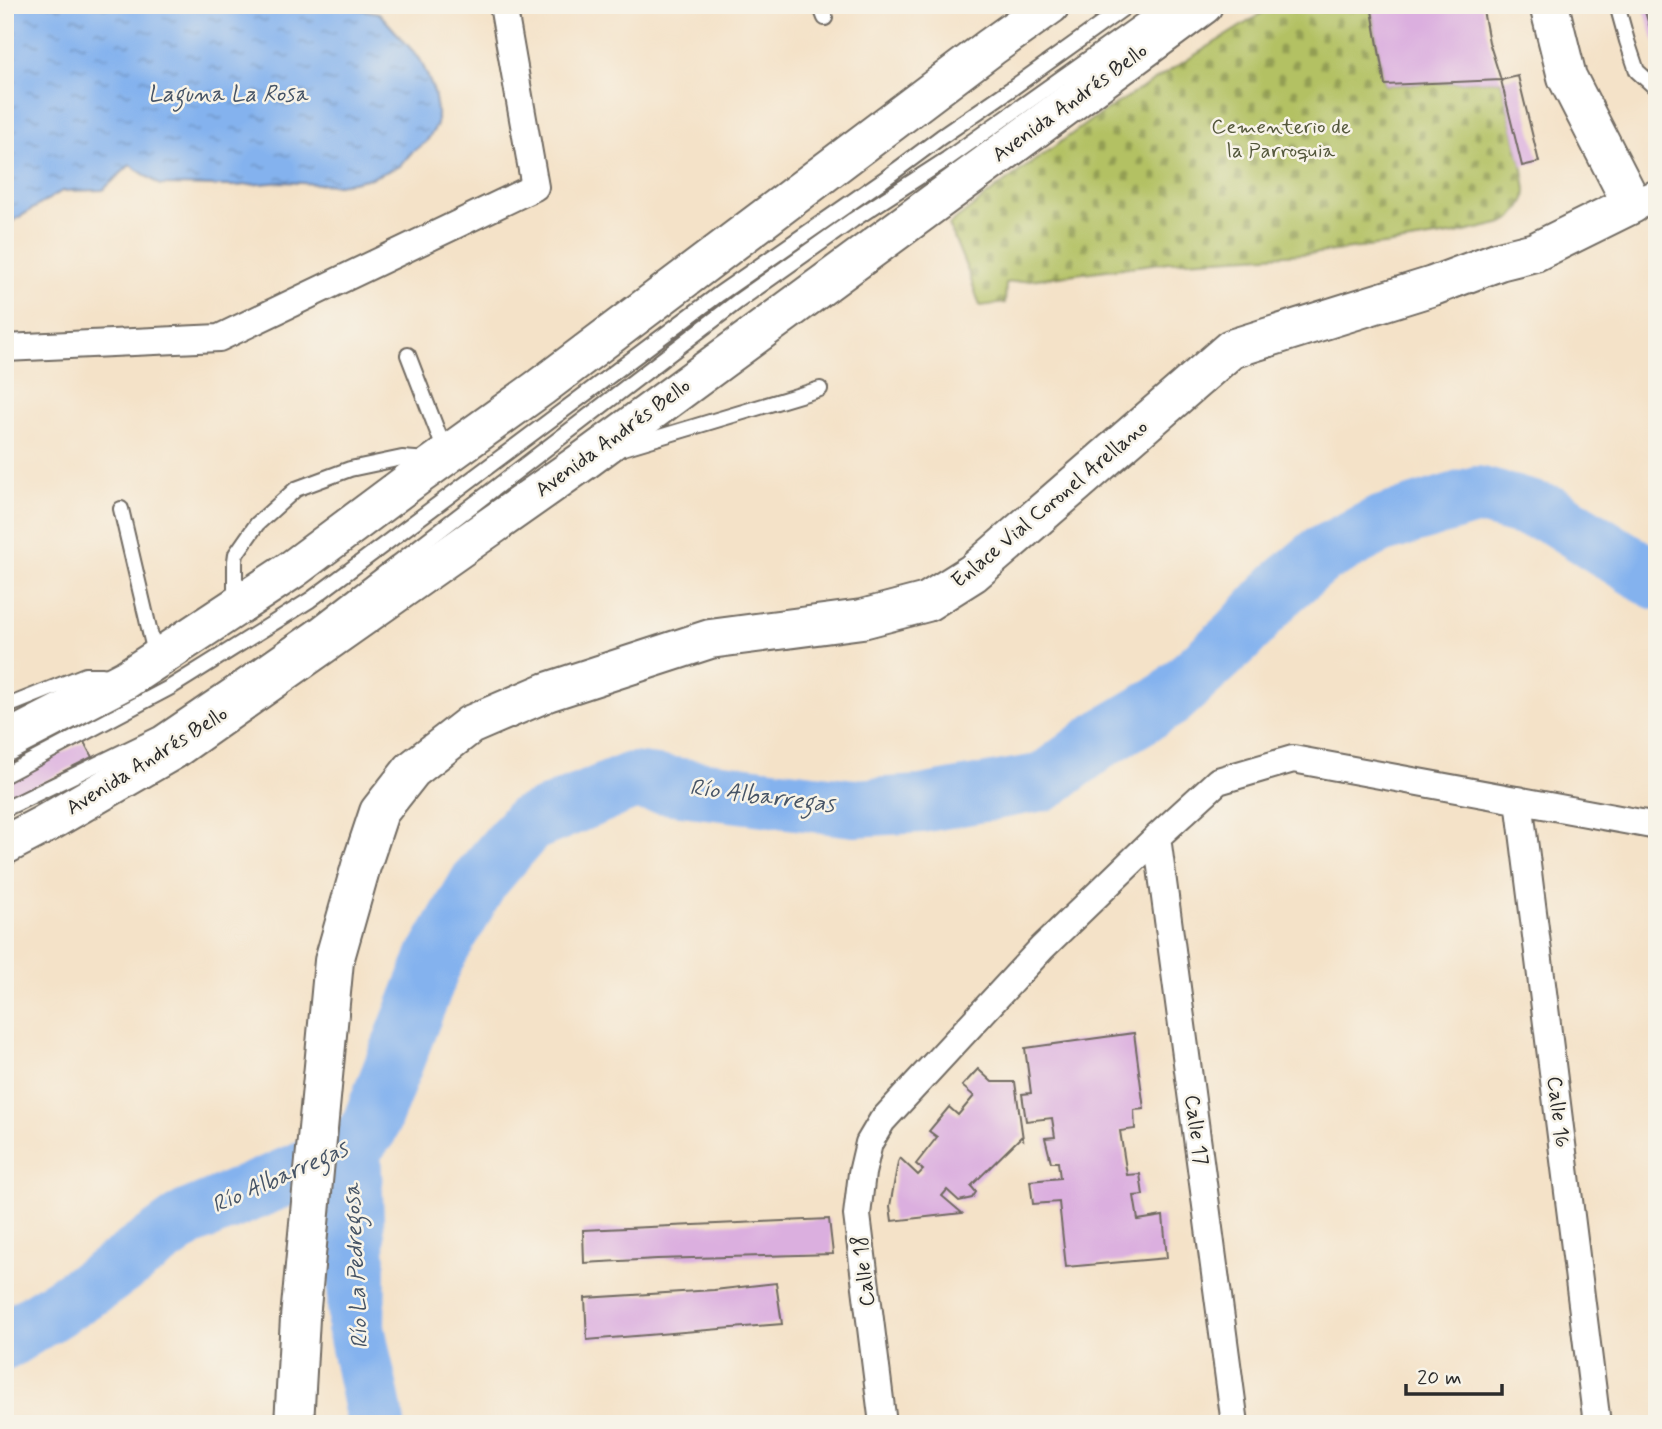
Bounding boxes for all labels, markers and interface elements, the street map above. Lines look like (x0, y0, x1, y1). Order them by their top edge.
street label: Avenida Andrés Bello (987, 37, 1153, 169)
water label: Laguna La Rosa (148, 80, 309, 112)
park label: Cementerio de la Parroquia (1211, 113, 1351, 165)
street label: Avenida Andrés Bello (530, 372, 696, 504)
street label: Enlace Vial Coronel Arellano (946, 413, 1154, 595)
street label: Avenida Andrés Bello (61, 700, 233, 822)
water label: Río Albarregas (688, 773, 838, 823)
street label: Calle 16 (1540, 1075, 1576, 1149)
street label: Calle 17 (1177, 1093, 1215, 1167)
water label: Río Albarregas (207, 1134, 355, 1223)
water label: Río La Pedregosa (338, 1181, 378, 1349)
street label: Calle 18 (846, 1234, 882, 1308)
scale bar (1406, 1352, 1503, 1396)
text: 20 m (1417, 1364, 1462, 1392)

